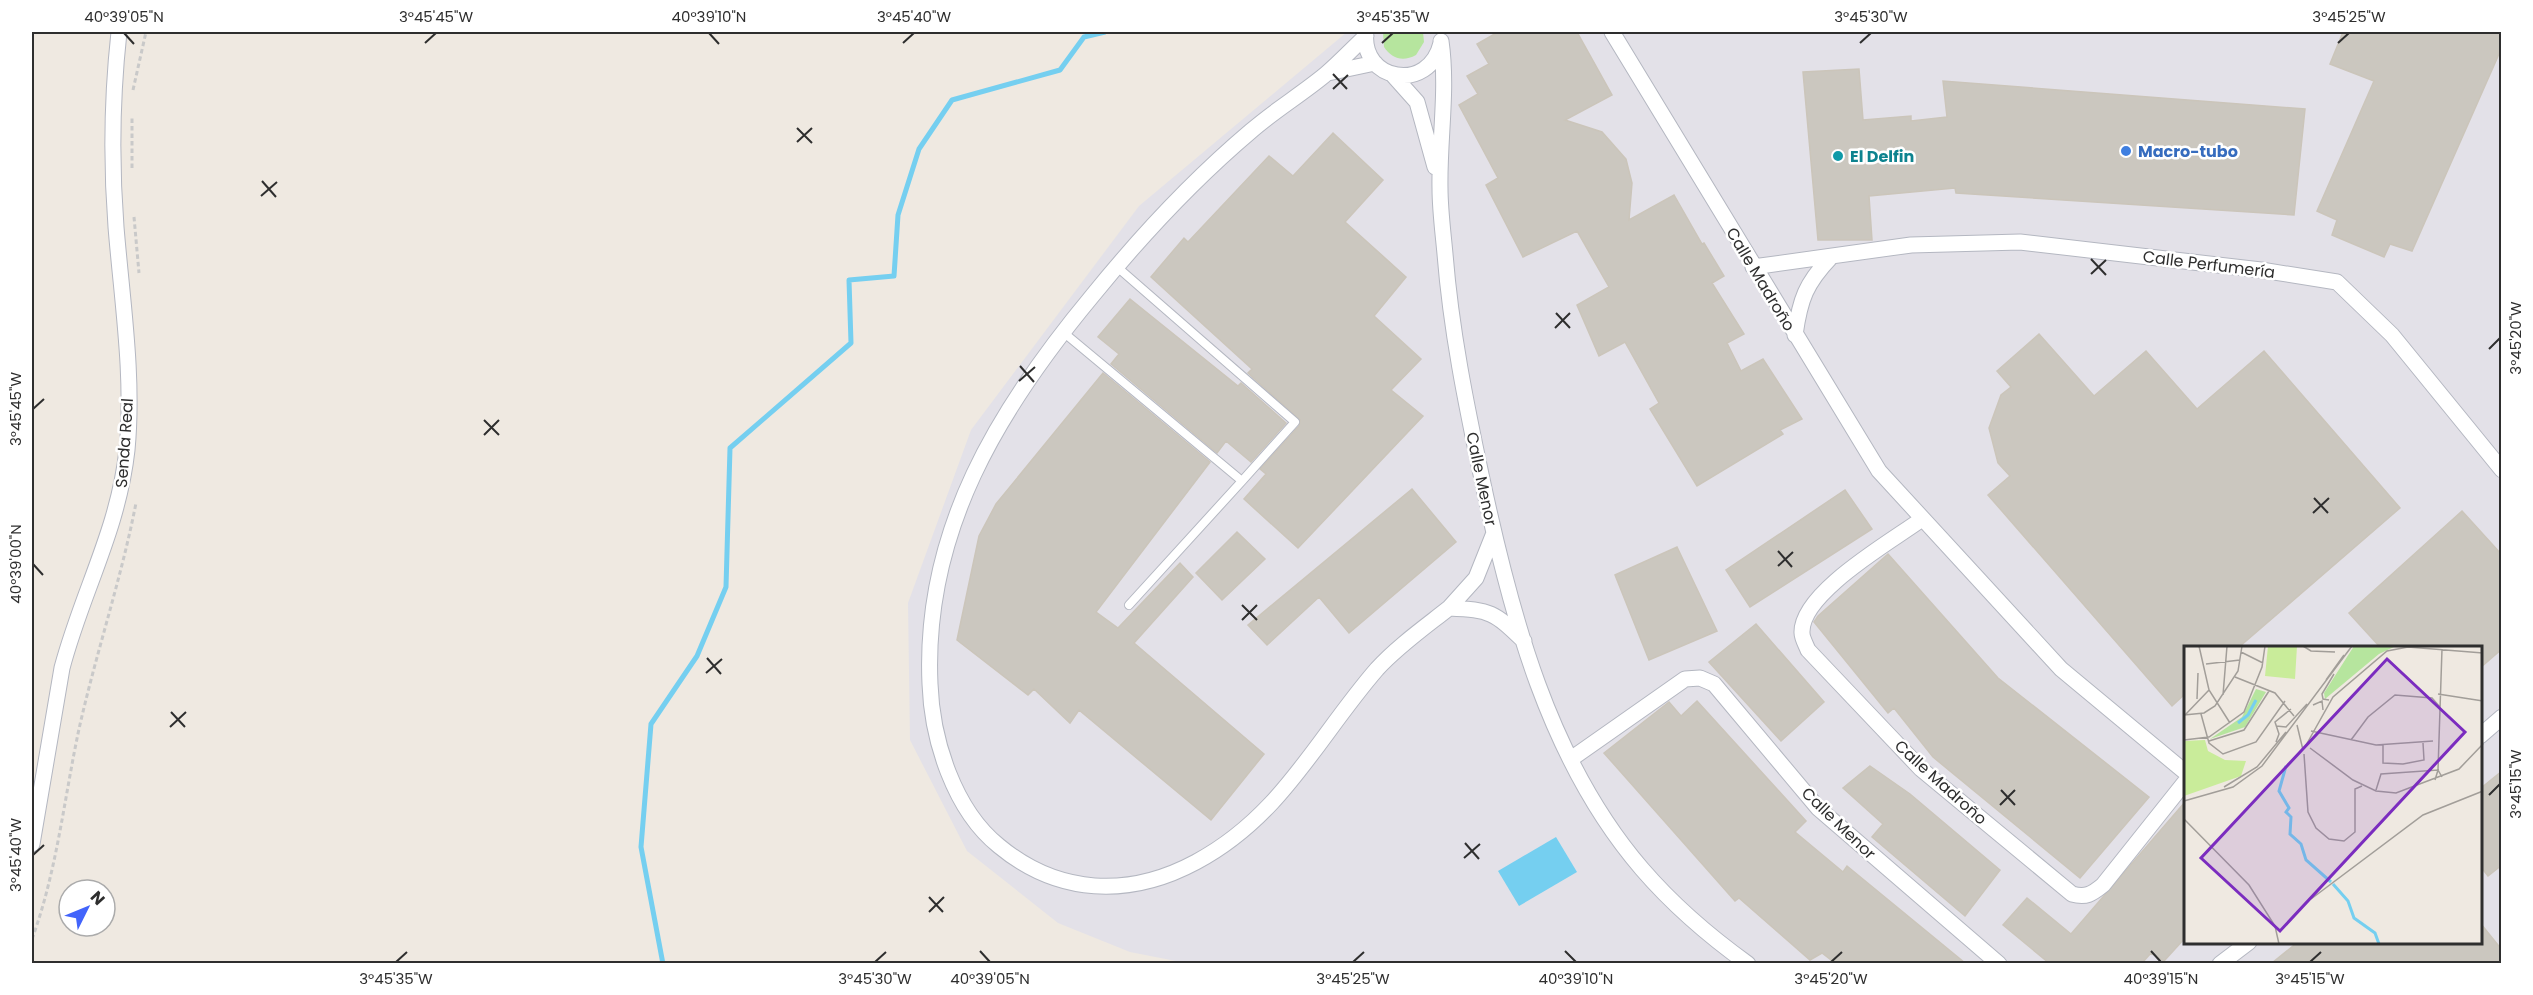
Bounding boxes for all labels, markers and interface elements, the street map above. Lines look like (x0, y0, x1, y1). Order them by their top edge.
text: 40°39'05"N (84, 6, 164, 27)
text: 3°45'45"W (399, 6, 473, 27)
text: 40°39'10"N (672, 6, 746, 27)
text: 3°45'40"W (877, 6, 951, 27)
text: 3°45'35"W (1356, 6, 1430, 27)
text: 3°45'30"W (1834, 6, 1908, 27)
text: 3°45'25"W (2312, 6, 2386, 27)
place label: Macro-tubo (2138, 140, 2238, 163)
marker: Macro-tubo (2119, 144, 2133, 158)
place label: El Delfin (1850, 145, 1914, 168)
marker: El Delfin (1831, 149, 1845, 163)
street label: Calle Madroño (1720, 223, 1801, 335)
street label: Calle Perfumería (2142, 245, 2276, 284)
text: 3°45'20"W (2505, 301, 2526, 375)
text: 3°45'45"W (5, 372, 26, 446)
street label: Senda Real (110, 397, 139, 489)
street label: Calle Menor (1460, 430, 1503, 528)
text: 40°39'00"N (5, 524, 26, 604)
inset map (2184, 646, 2482, 944)
street label: Calle Madroño (1889, 735, 1992, 830)
text: 3°45'15"W (2505, 749, 2526, 819)
street label: Calle Menor (1796, 782, 1881, 865)
text: 3°45'40"W (5, 818, 26, 892)
north arrow (57, 878, 117, 938)
text: N (85, 886, 110, 910)
text: 3°45'35"W (359, 968, 433, 989)
text: 3°45'30"W (838, 968, 912, 989)
text: 40°39'05"N (950, 968, 1030, 989)
text: 3°45'25"W (1316, 968, 1390, 989)
text: 40°39'10"N (1539, 968, 1613, 989)
text: 3°45'20"W (1794, 968, 1868, 989)
text: 40°39'15"N (2124, 968, 2198, 989)
text: 3°45'15"W (2275, 968, 2345, 989)

